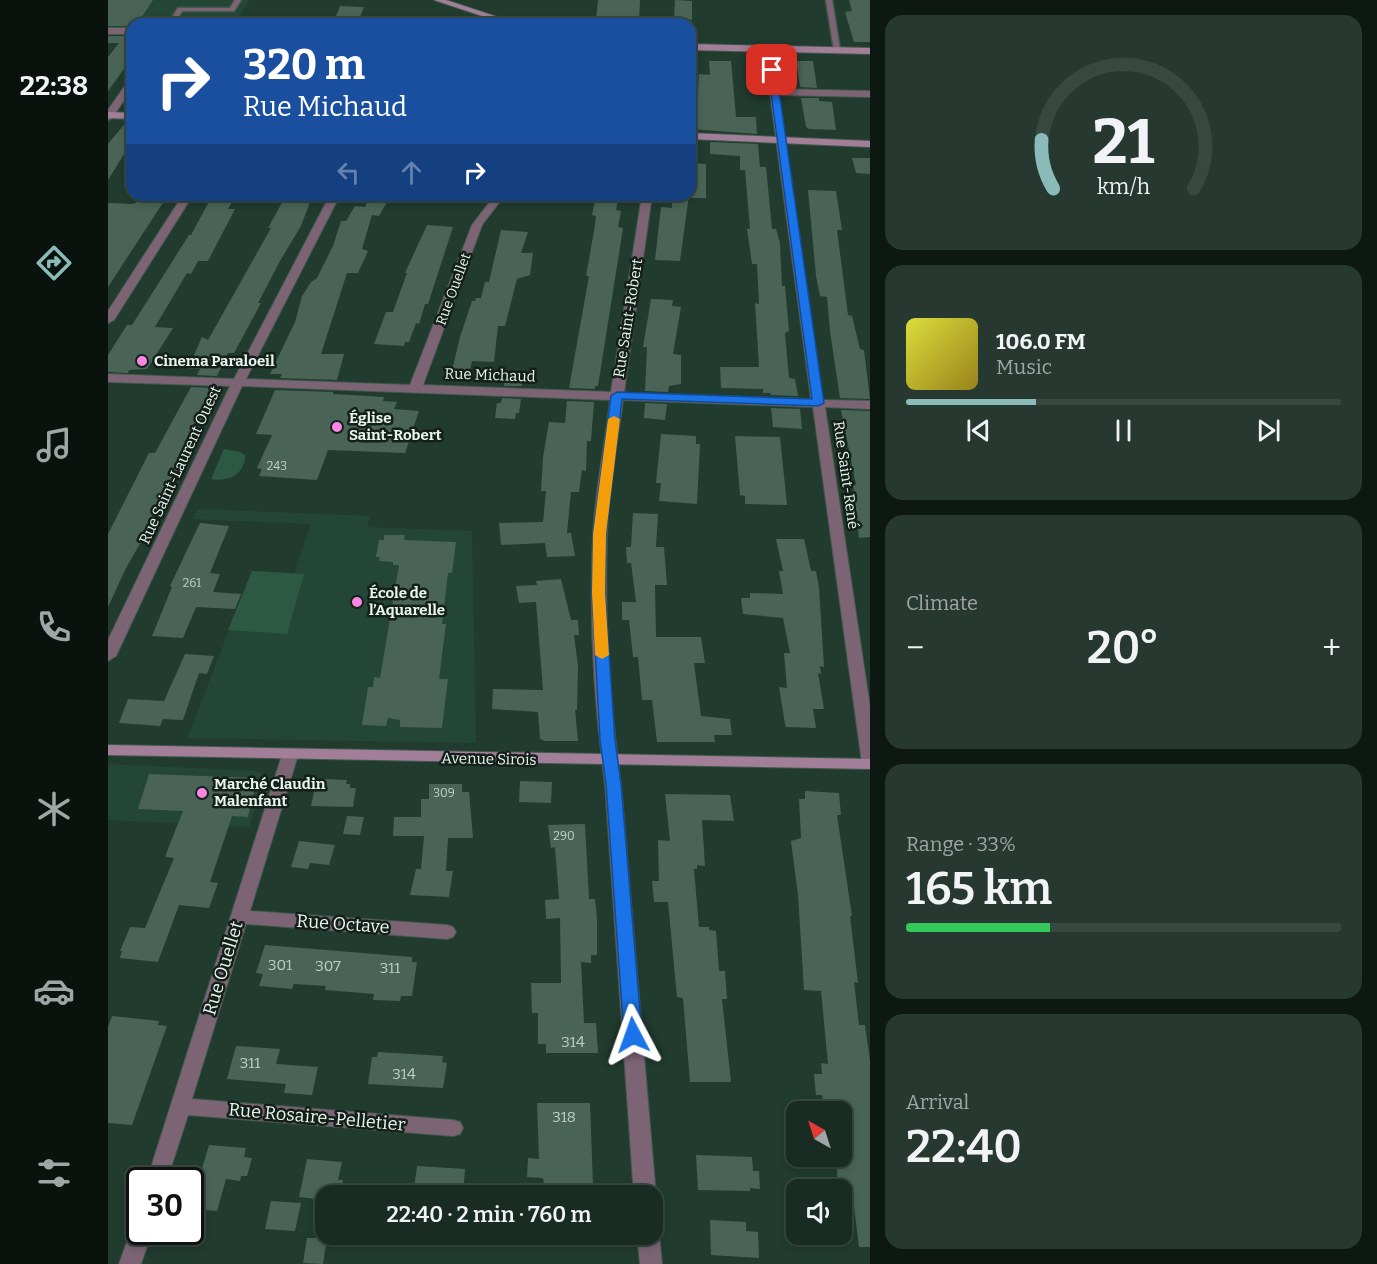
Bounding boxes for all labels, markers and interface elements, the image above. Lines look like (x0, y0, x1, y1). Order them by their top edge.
text: 320 m (243, 40, 365, 90)
icon: right (144, 42, 222, 120)
pin (746, 44, 797, 95)
icon: arrive (755, 53, 788, 86)
text: 22:38 (20, 70, 88, 102)
text: Rue Michaud (243, 91, 407, 123)
text: 21 (1092, 106, 1155, 181)
icon: left (332, 156, 365, 189)
icon: ahead (395, 156, 428, 189)
icon: right (458, 156, 491, 189)
text: km/h (1097, 175, 1150, 201)
icon: directions (33, 242, 75, 284)
street label: Rue Ouellet (433, 251, 474, 328)
street label: Rue Saint-Robert (610, 257, 646, 379)
text: 106.0 FM (996, 328, 1086, 355)
place label: Cinema Paraloeil (154, 352, 275, 370)
marker: Cinema Paraloeil (135, 354, 149, 368)
text: Music (996, 355, 1052, 379)
street label: Rue Michaud (444, 364, 536, 386)
street label: Rue Saint-Laurent Ouest (135, 383, 225, 547)
place label: Église Saint-Robert (349, 409, 442, 444)
icon: previous (962, 414, 995, 447)
icon: pause (1107, 414, 1140, 447)
icon: next (1252, 414, 1285, 447)
marker: Église Saint-Robert (330, 420, 344, 434)
street label: Rue Saint-René (830, 420, 862, 530)
icon: music (33, 424, 75, 466)
house number: 243 (267, 459, 287, 473)
house number: 261 (183, 576, 201, 590)
place label: École de l’Aquarelle (369, 584, 445, 619)
text: Climate (906, 591, 978, 615)
marker: École de l’Aquarelle (350, 595, 364, 609)
icon: phone (33, 606, 75, 648)
text: 20° (1087, 621, 1160, 675)
text: − (906, 628, 924, 668)
text: + (1322, 628, 1341, 668)
street label: Avenue Sirois (441, 749, 537, 769)
place label: Marché Claudin Malenfant (214, 775, 326, 810)
marker: Marché Claudin Malenfant (195, 786, 209, 800)
house number: 309 (433, 786, 455, 800)
icon: climate (33, 788, 75, 830)
house number: 290 (553, 829, 575, 843)
text: Range · 33% (906, 832, 1016, 856)
text: 165 km (906, 862, 1052, 916)
street label: Rue Octave (296, 910, 390, 938)
street label: Rue Ouellet (198, 918, 248, 1018)
house number: 301 (268, 956, 292, 974)
house number: 307 (315, 957, 341, 975)
house number: 311 (380, 959, 400, 977)
icon: car (33, 970, 75, 1012)
position arrow (601, 1003, 665, 1067)
house number: 314 (561, 1033, 585, 1051)
house number: 311 (240, 1054, 260, 1072)
house number: 314 (392, 1065, 416, 1083)
text: Arrival (906, 1090, 969, 1114)
street label: Rue Rosaire-Pelletier (228, 1098, 406, 1136)
north arrow (786, 1101, 852, 1167)
map controls (786, 1101, 852, 1245)
house number: 318 (552, 1108, 576, 1126)
text: 22:40 (906, 1120, 1022, 1174)
icon: filters (33, 1152, 75, 1194)
speed limit sign: 30 (126, 1167, 204, 1245)
button: sound (786, 1179, 852, 1245)
text: 22:40 · 2 min · 760 m (387, 1201, 591, 1228)

